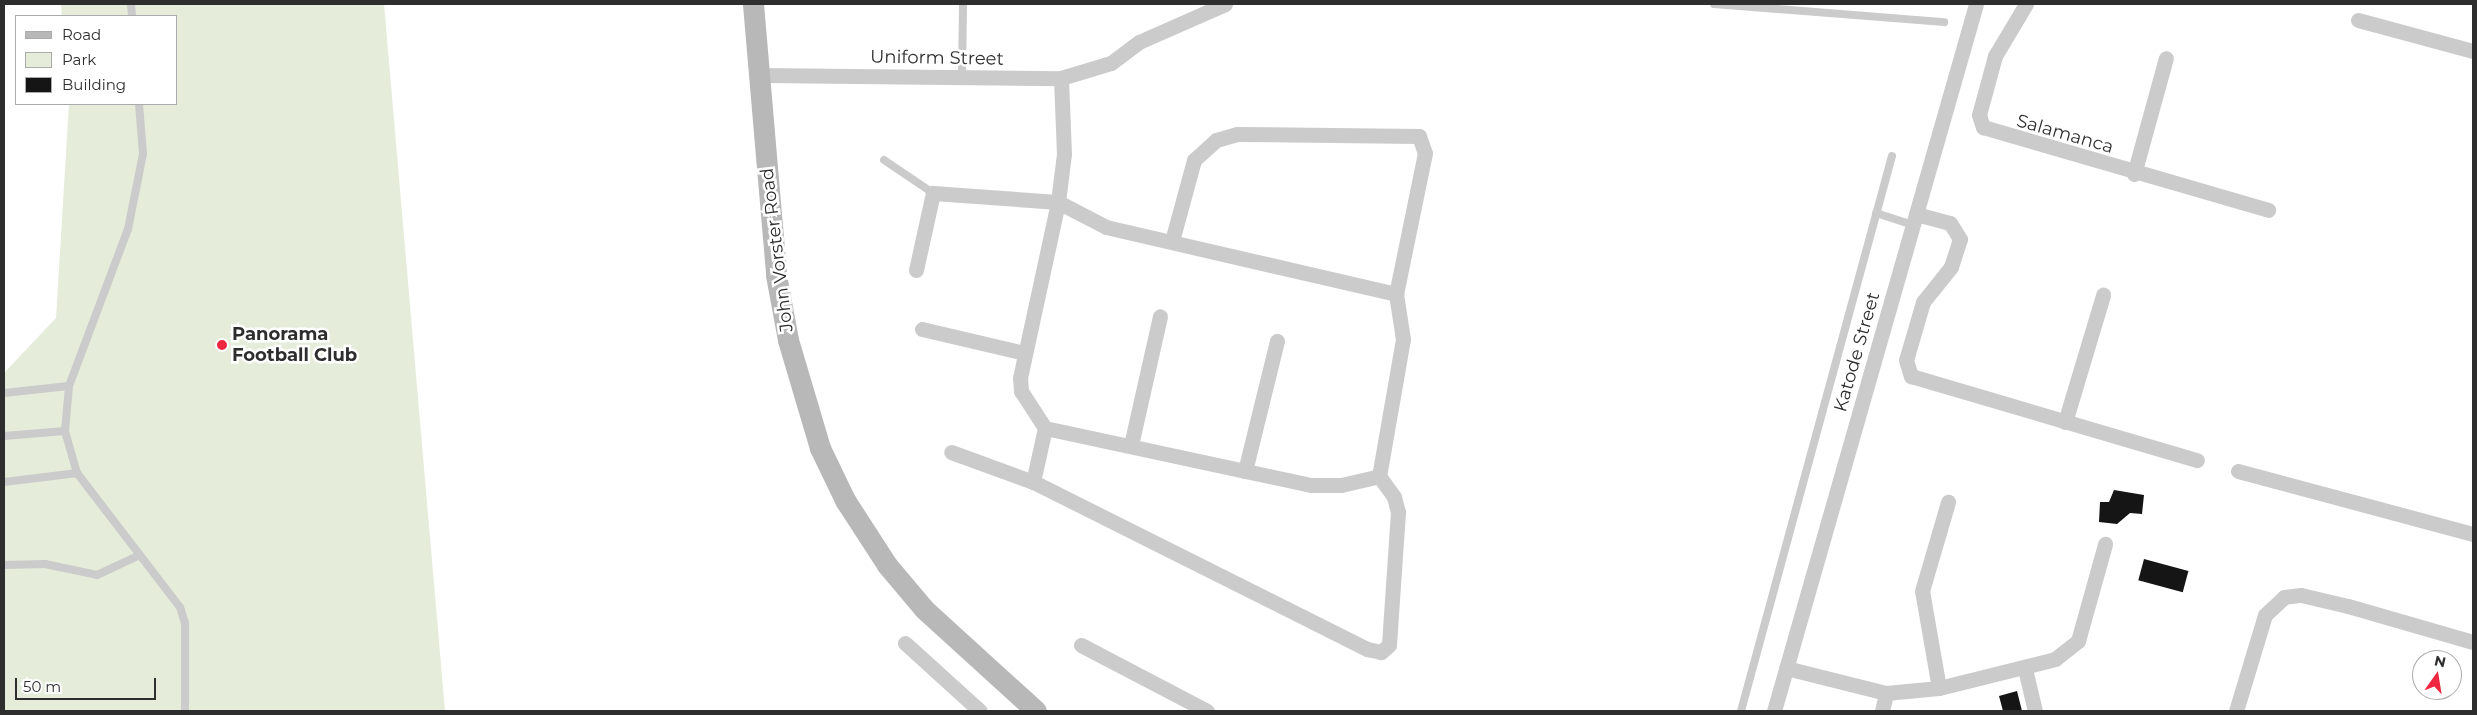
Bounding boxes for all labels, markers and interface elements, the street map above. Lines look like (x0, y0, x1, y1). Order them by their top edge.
legend (15, 15, 178, 105)
text: Road (62, 25, 101, 44)
street label: Uniform Street (870, 46, 1004, 70)
text: Park (62, 50, 96, 69)
text: Building (62, 75, 126, 94)
street label: Salamanca (2014, 110, 2116, 158)
street label: John Vorster Road (756, 167, 798, 333)
street label: Katode Street (1830, 290, 1884, 414)
place label: Panorama Football Club (232, 324, 357, 366)
marker: Panorama Football Club (216, 339, 228, 351)
north arrow (2412, 650, 2462, 700)
text: N (2433, 651, 2448, 671)
scale bar (18, 668, 159, 700)
text: 50 m (23, 677, 61, 696)

